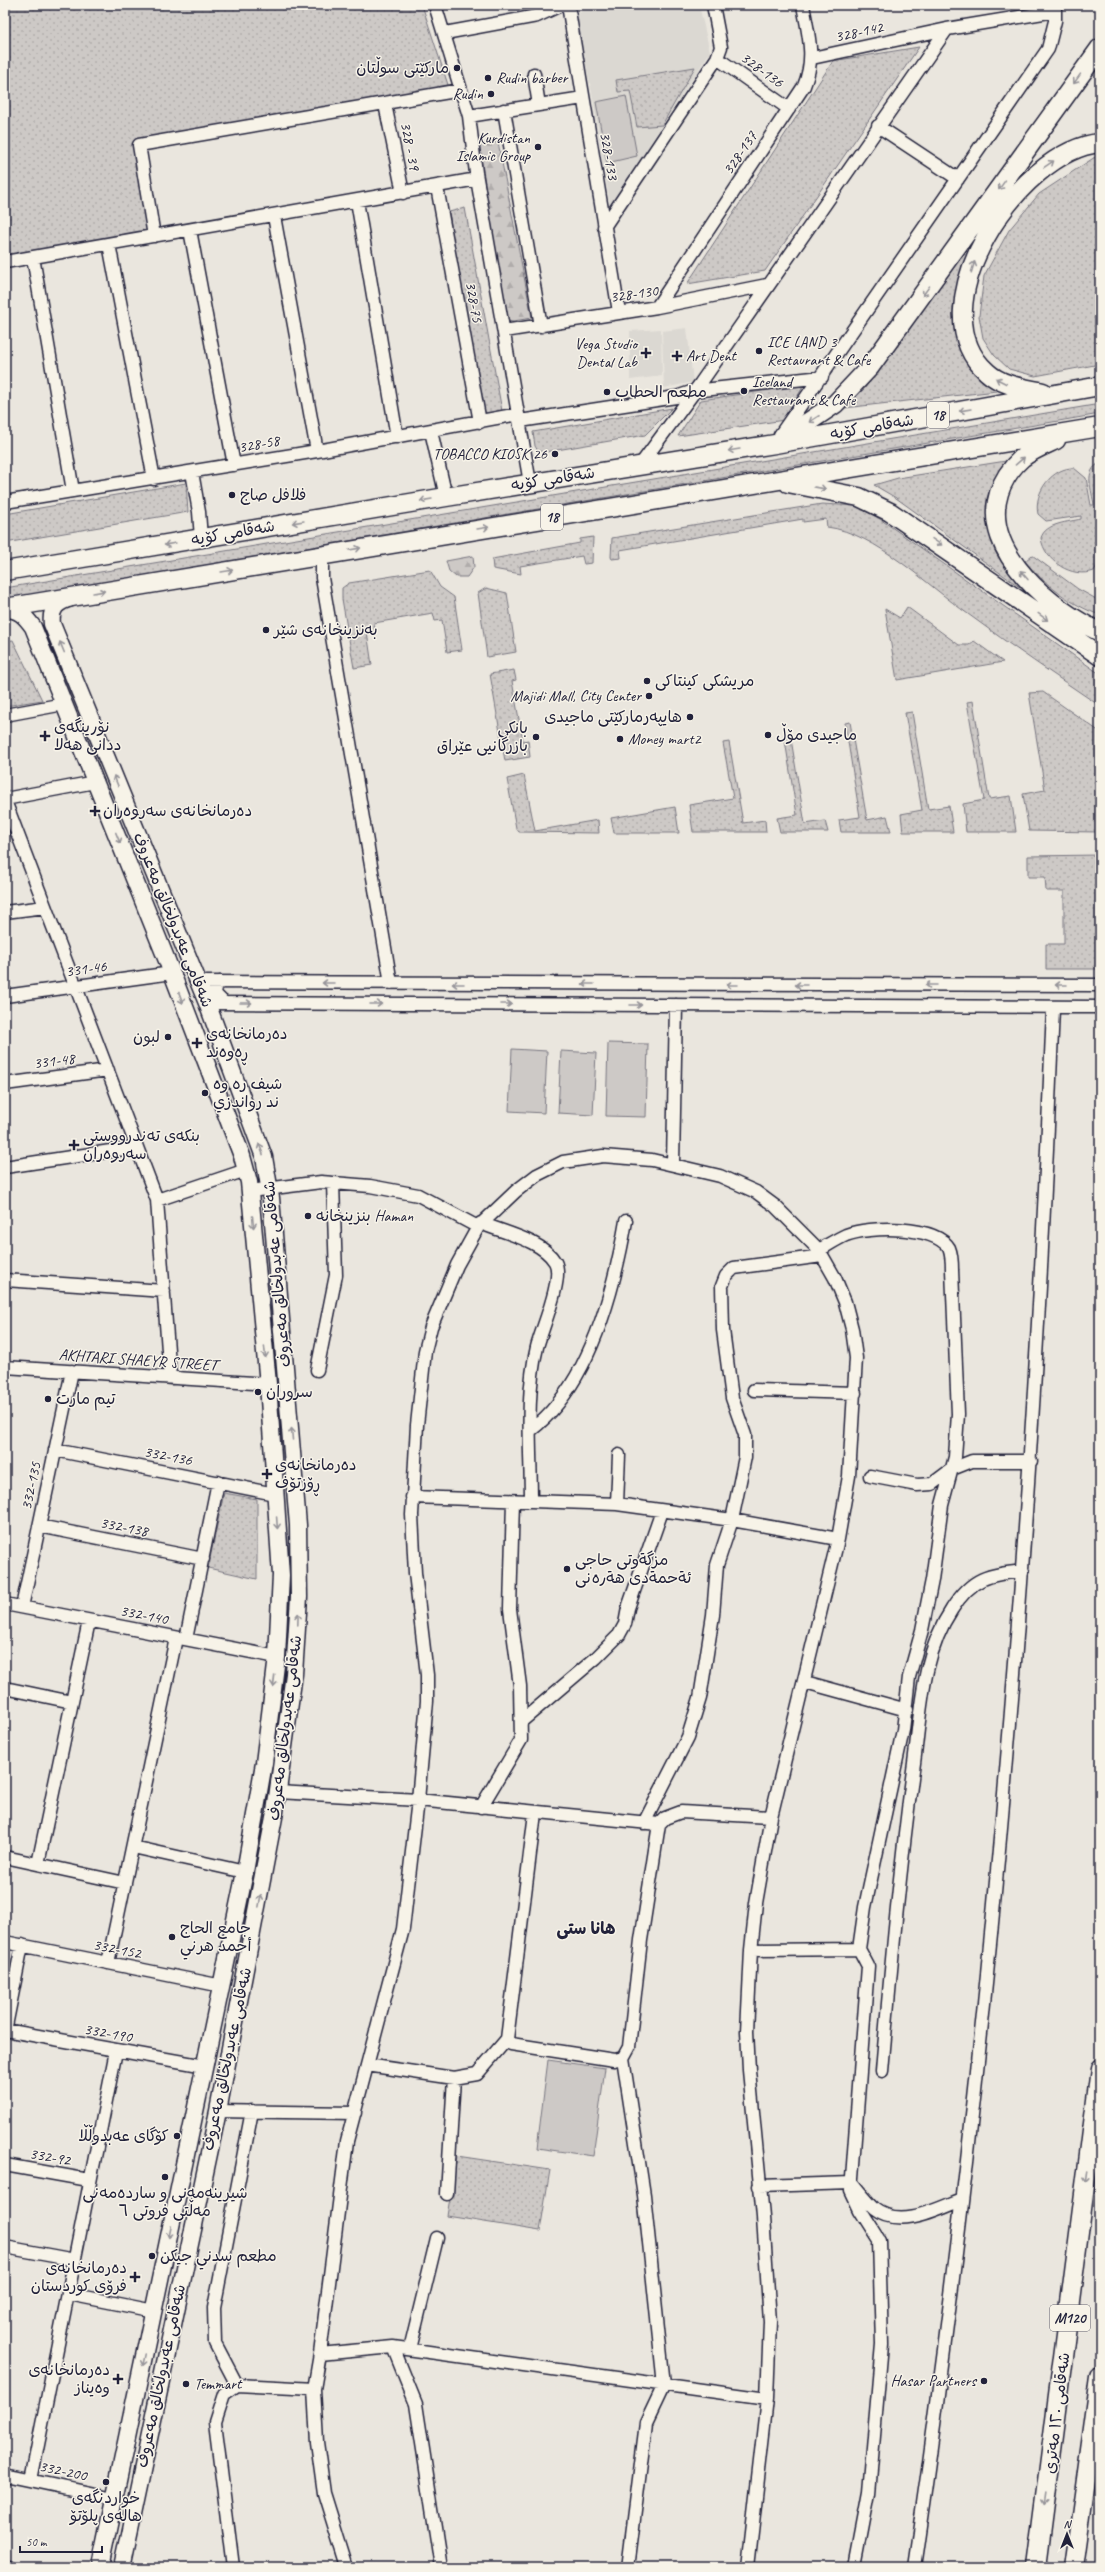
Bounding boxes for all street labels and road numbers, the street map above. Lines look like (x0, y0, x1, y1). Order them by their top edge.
street label: 328-142 (833, 17, 887, 47)
street label: 328-136 (737, 48, 788, 93)
street label: 328 - 39 (396, 120, 425, 174)
street label: 328-137 (718, 127, 762, 179)
street label: 328-133 (595, 130, 623, 183)
street label: 328-75 (461, 280, 488, 325)
street label: 328-130 (609, 280, 661, 307)
road number: 18 (927, 402, 949, 428)
street label: شەقامی کۆیە (829, 410, 915, 444)
street label: 328-58 (237, 430, 283, 457)
street label: شەقامی کۆیە (510, 463, 596, 495)
road number: 18 (541, 504, 563, 530)
street label: شەقامی کۆیە (190, 516, 276, 550)
street label: شەقامی عەبدولخالق مەعروف (129, 830, 217, 1010)
street label: 331-46 (64, 956, 109, 982)
street label: 331-48 (32, 1048, 77, 1073)
street label: شەقامی عەبدولخالق مەعروف (259, 1180, 295, 1368)
street label: AKHTARI SHAEYR STREET (58, 1344, 223, 1376)
street label: 332-136 (142, 1442, 194, 1471)
street label: 332-135 (16, 1459, 46, 1512)
street label: 332-138 (98, 1513, 151, 1542)
street label: 332-140 (118, 1601, 171, 1630)
street label: شەقامی عەبدولخالق مەعروف (264, 1634, 306, 1822)
street label: 332-152 (91, 1935, 144, 1964)
street label: شەقامی عەبدولخالق مەعروف (198, 1966, 256, 2152)
street label: 332-190 (82, 2019, 135, 2047)
street label: 332-92 (28, 2144, 74, 2171)
street label: شەقامی عەبدولخالق مەعروف (132, 2283, 190, 2469)
road number: M120 (1050, 2305, 1090, 2331)
street label: شەقامی ١٢٠ مەتری (1040, 2351, 1074, 2475)
street label: 332-200 (37, 2456, 91, 2486)

